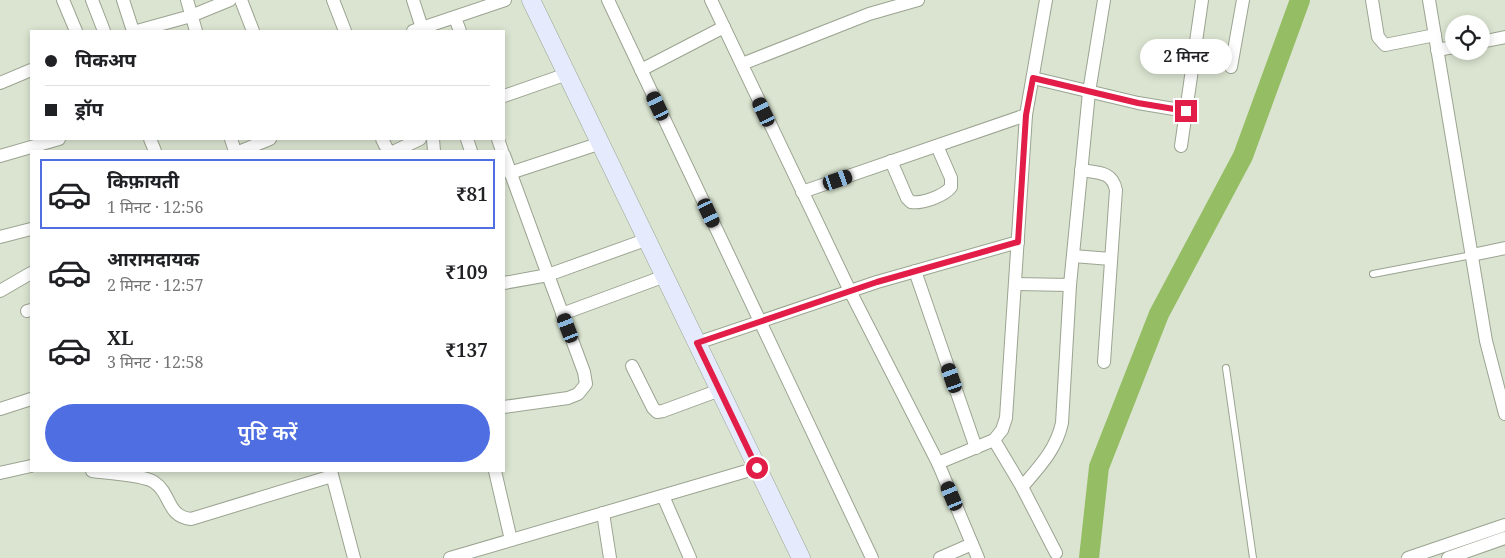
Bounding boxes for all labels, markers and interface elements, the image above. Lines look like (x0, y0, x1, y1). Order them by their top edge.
map controls (1445, 15, 1490, 60)
button: locate (1445, 15, 1490, 60)
callout: 2 मिनट (1140, 38, 1232, 74)
text: 2 मिनट (1163, 45, 1209, 67)
text: पिकअप (75, 47, 136, 73)
car (644, 89, 671, 123)
car (750, 95, 777, 129)
text: ड्रॉप (75, 96, 103, 122)
route end (1175, 100, 1197, 122)
text: किफ़ायती (107, 168, 179, 194)
car (821, 168, 854, 192)
icon: car (47, 172, 92, 217)
text: ₹81 (456, 181, 488, 207)
text: 1 मिनट · 12:56 (107, 196, 203, 218)
car (695, 196, 722, 230)
text: आरामदायक (107, 246, 199, 272)
icon: car (47, 250, 92, 295)
text: ₹109 (445, 259, 488, 285)
text: 2 मिनट · 12:57 (107, 274, 203, 296)
car (555, 311, 580, 345)
text: XL (107, 325, 133, 351)
icon: car (47, 328, 92, 373)
text: ₹137 (445, 337, 488, 363)
text: 3 मिनट · 12:58 (107, 351, 203, 373)
car (940, 361, 963, 395)
button: पुष्टि करें (45, 404, 490, 462)
route start (746, 457, 768, 479)
car (939, 479, 964, 513)

